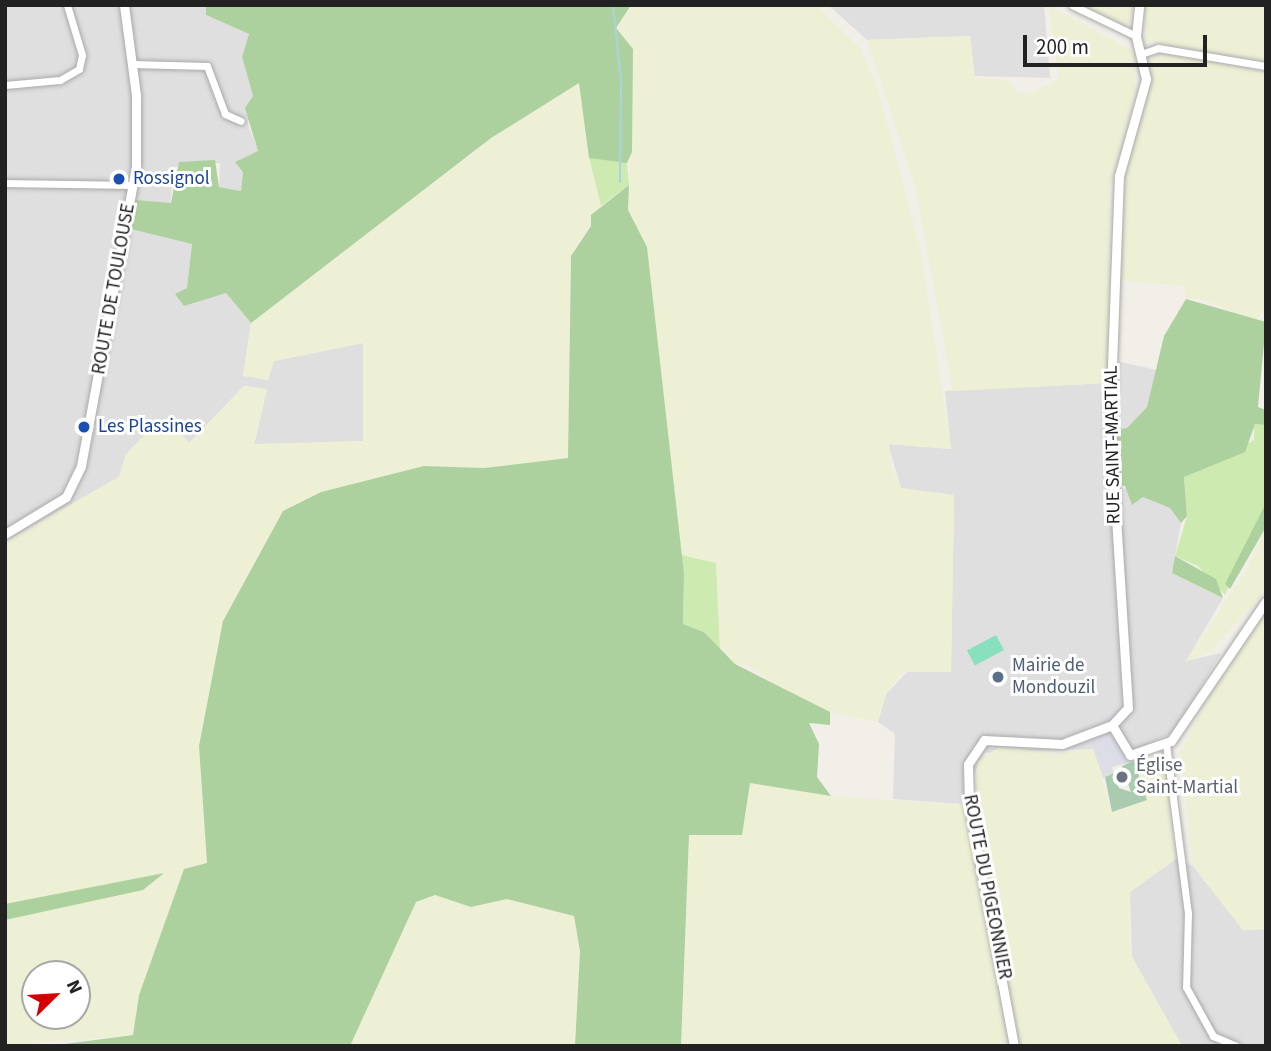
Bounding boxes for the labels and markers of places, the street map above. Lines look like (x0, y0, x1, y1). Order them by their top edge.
place label: Rossignol (133, 168, 210, 190)
marker: Rossignol (111, 171, 127, 187)
place label: Les Plassines (98, 416, 202, 438)
marker: Les Plassines (76, 419, 92, 435)
place label: Mairie de Mondouzil (1012, 655, 1095, 699)
marker: Mairie de Mondouzil (990, 669, 1006, 685)
place label: Église Saint-Martial (1136, 755, 1238, 799)
marker: Église Saint-Martial (1114, 769, 1130, 785)

